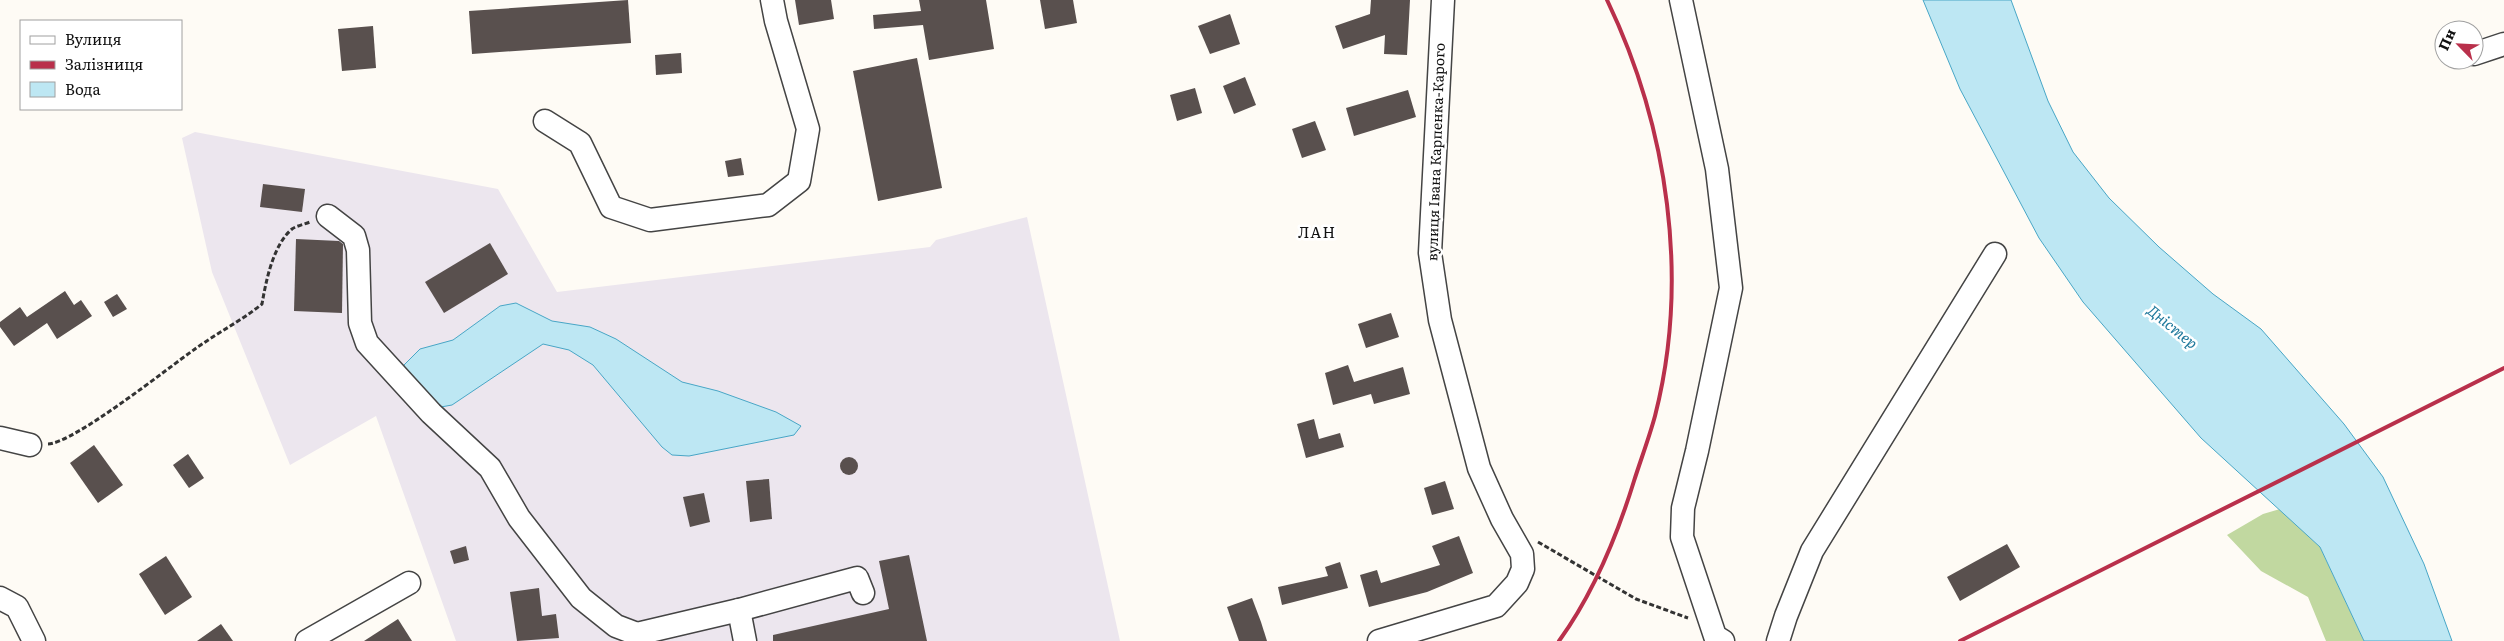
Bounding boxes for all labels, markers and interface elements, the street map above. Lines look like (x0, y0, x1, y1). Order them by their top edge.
legend (20, 20, 182, 110)
north arrow (2434, 20, 2484, 70)
text: Пн (2433, 25, 2460, 53)
text: Вулиця (65, 27, 122, 50)
street label: вулиця Івана Карпенка-Карого (1421, 43, 1449, 261)
text: Залізниця (65, 52, 143, 75)
text: Вода (65, 77, 102, 100)
district label: ЛАН (1298, 220, 1336, 243)
water label: Дністер (2143, 298, 2203, 353)

